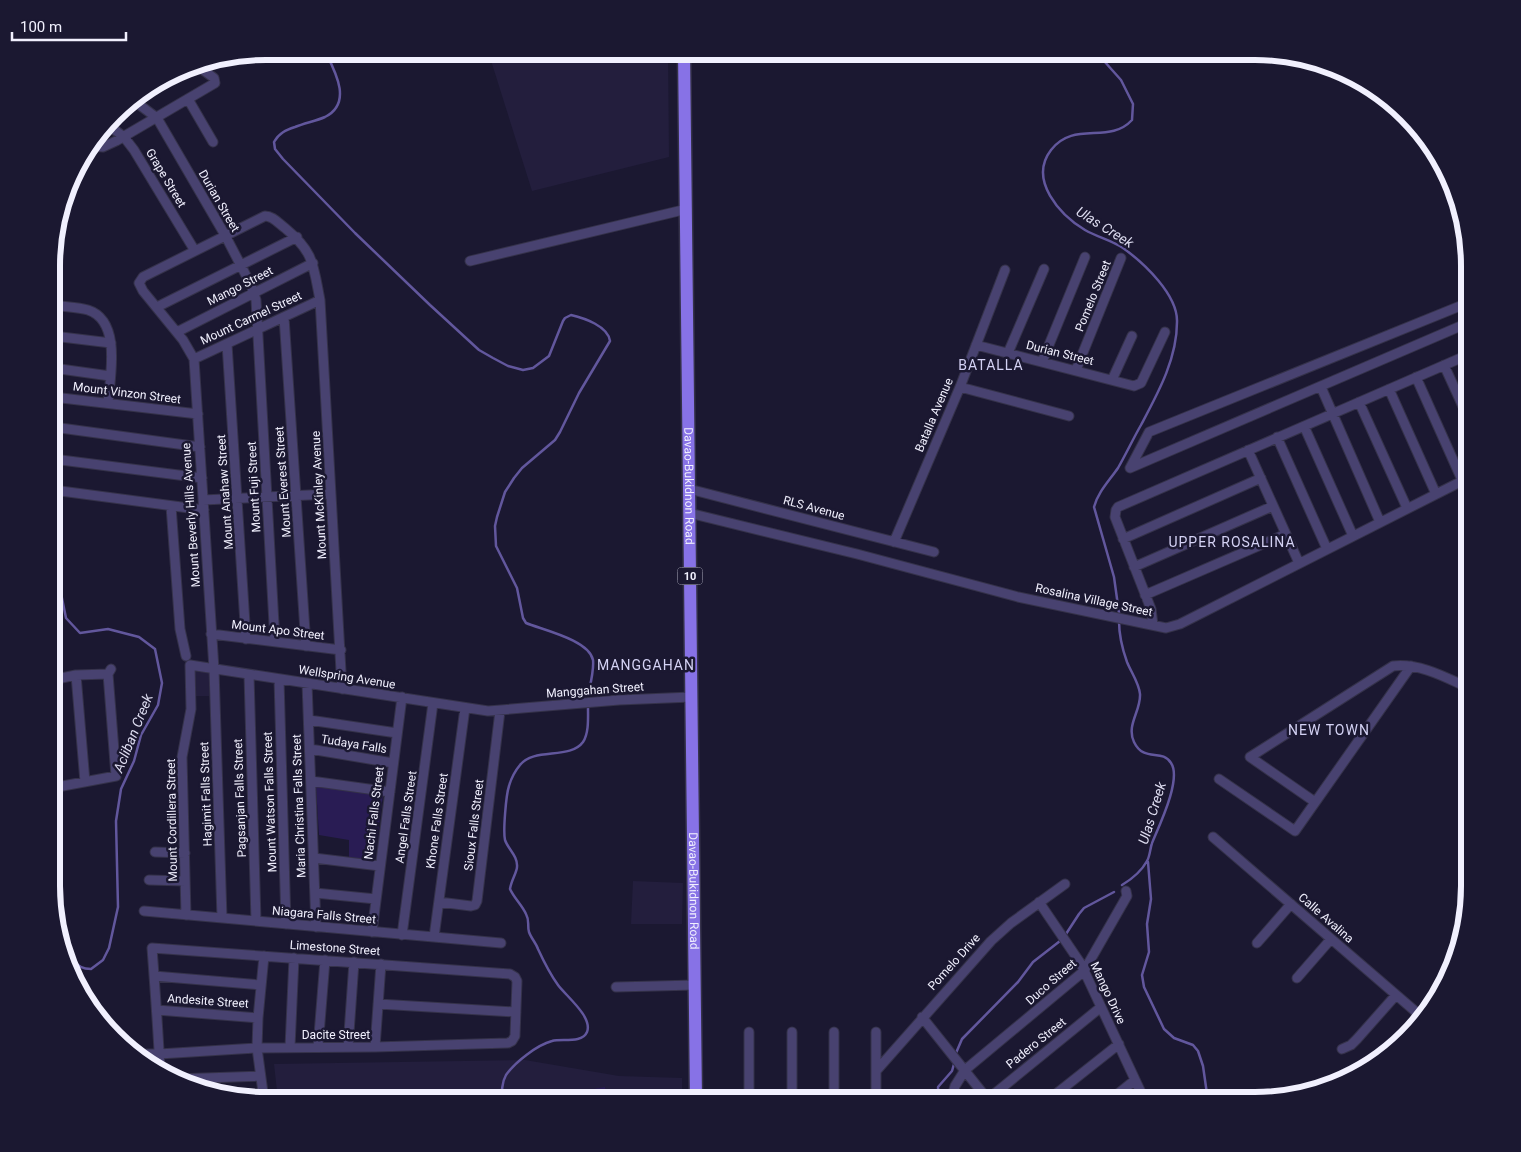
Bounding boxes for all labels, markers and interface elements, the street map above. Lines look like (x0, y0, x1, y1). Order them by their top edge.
scale bar (12, 10, 126, 42)
text: 100 m (20, 18, 62, 36)
street label: Grape Street (143, 146, 189, 210)
street label: Durian Street (196, 168, 242, 235)
water label: Ulas Creek (1073, 203, 1138, 251)
street label: Pomelo Street (1072, 258, 1114, 334)
street label: Mango Street (205, 263, 275, 309)
street label: Mount Carmel Street (198, 288, 304, 348)
street label: Durian Street (1025, 338, 1095, 368)
district label: BATALLA (958, 357, 1024, 373)
street label: Batalla Avenue (912, 376, 956, 454)
street label: Mount Vinzon Street (72, 379, 182, 407)
street label: Mount Everest Street (272, 426, 294, 538)
street label: Davao-Bukidnon Road (681, 427, 697, 545)
street label: Mount McKinley Avenue (309, 431, 329, 559)
street label: Mount Anahaw Street (214, 434, 236, 550)
street label: Mount Fuji Street (245, 441, 263, 533)
street label: Mount Beverly Hills Avenue (179, 442, 203, 588)
street label: RLS Avenue (782, 493, 846, 523)
district label: UPPER ROSALINA (1168, 534, 1296, 550)
road number: 10 (678, 568, 702, 584)
street label: Rosalina Village Street (1034, 581, 1154, 619)
street label: Mount Apo Street (231, 617, 325, 643)
district label: MANGGAHAN (597, 657, 695, 673)
street label: Wellspring Avenue (297, 662, 397, 692)
street label: Manggahan Street (546, 680, 644, 700)
water label: Acliban Creek (110, 690, 156, 775)
district label: NEW TOWN (1288, 722, 1370, 738)
street label: Mount Watson Falls Street (261, 731, 279, 873)
street label: Tudaya Falls (320, 732, 388, 756)
street label: Maria Christina Falls Street (289, 734, 309, 878)
street label: Pagsanjan Falls Street (231, 738, 249, 858)
street label: Hagimit Falls Street (197, 741, 215, 847)
street label: Mount Cordillera Street (164, 758, 180, 882)
street label: Nachi Falls Street (361, 766, 387, 860)
street label: Angel Falls Street (393, 770, 419, 864)
street label: Khone Falls Street (423, 772, 451, 870)
street label: Sioux Falls Street (461, 778, 487, 872)
water label: Ulas Creek (1135, 779, 1169, 846)
street label: Davao-Bukidnon Road (686, 832, 701, 950)
street label: Calle Avalina (1296, 890, 1356, 946)
street label: Niagara Falls Street (271, 903, 377, 927)
street label: Pomelo Drive (925, 931, 983, 993)
street label: Limestone Street (289, 938, 381, 958)
street label: Duco Street (1023, 956, 1079, 1008)
street label: Mango Drive (1087, 960, 1129, 1026)
street label: Andesite Street (167, 991, 249, 1011)
street label: Padero Street (1003, 1015, 1069, 1071)
street label: Dacite Street (302, 1028, 370, 1042)

